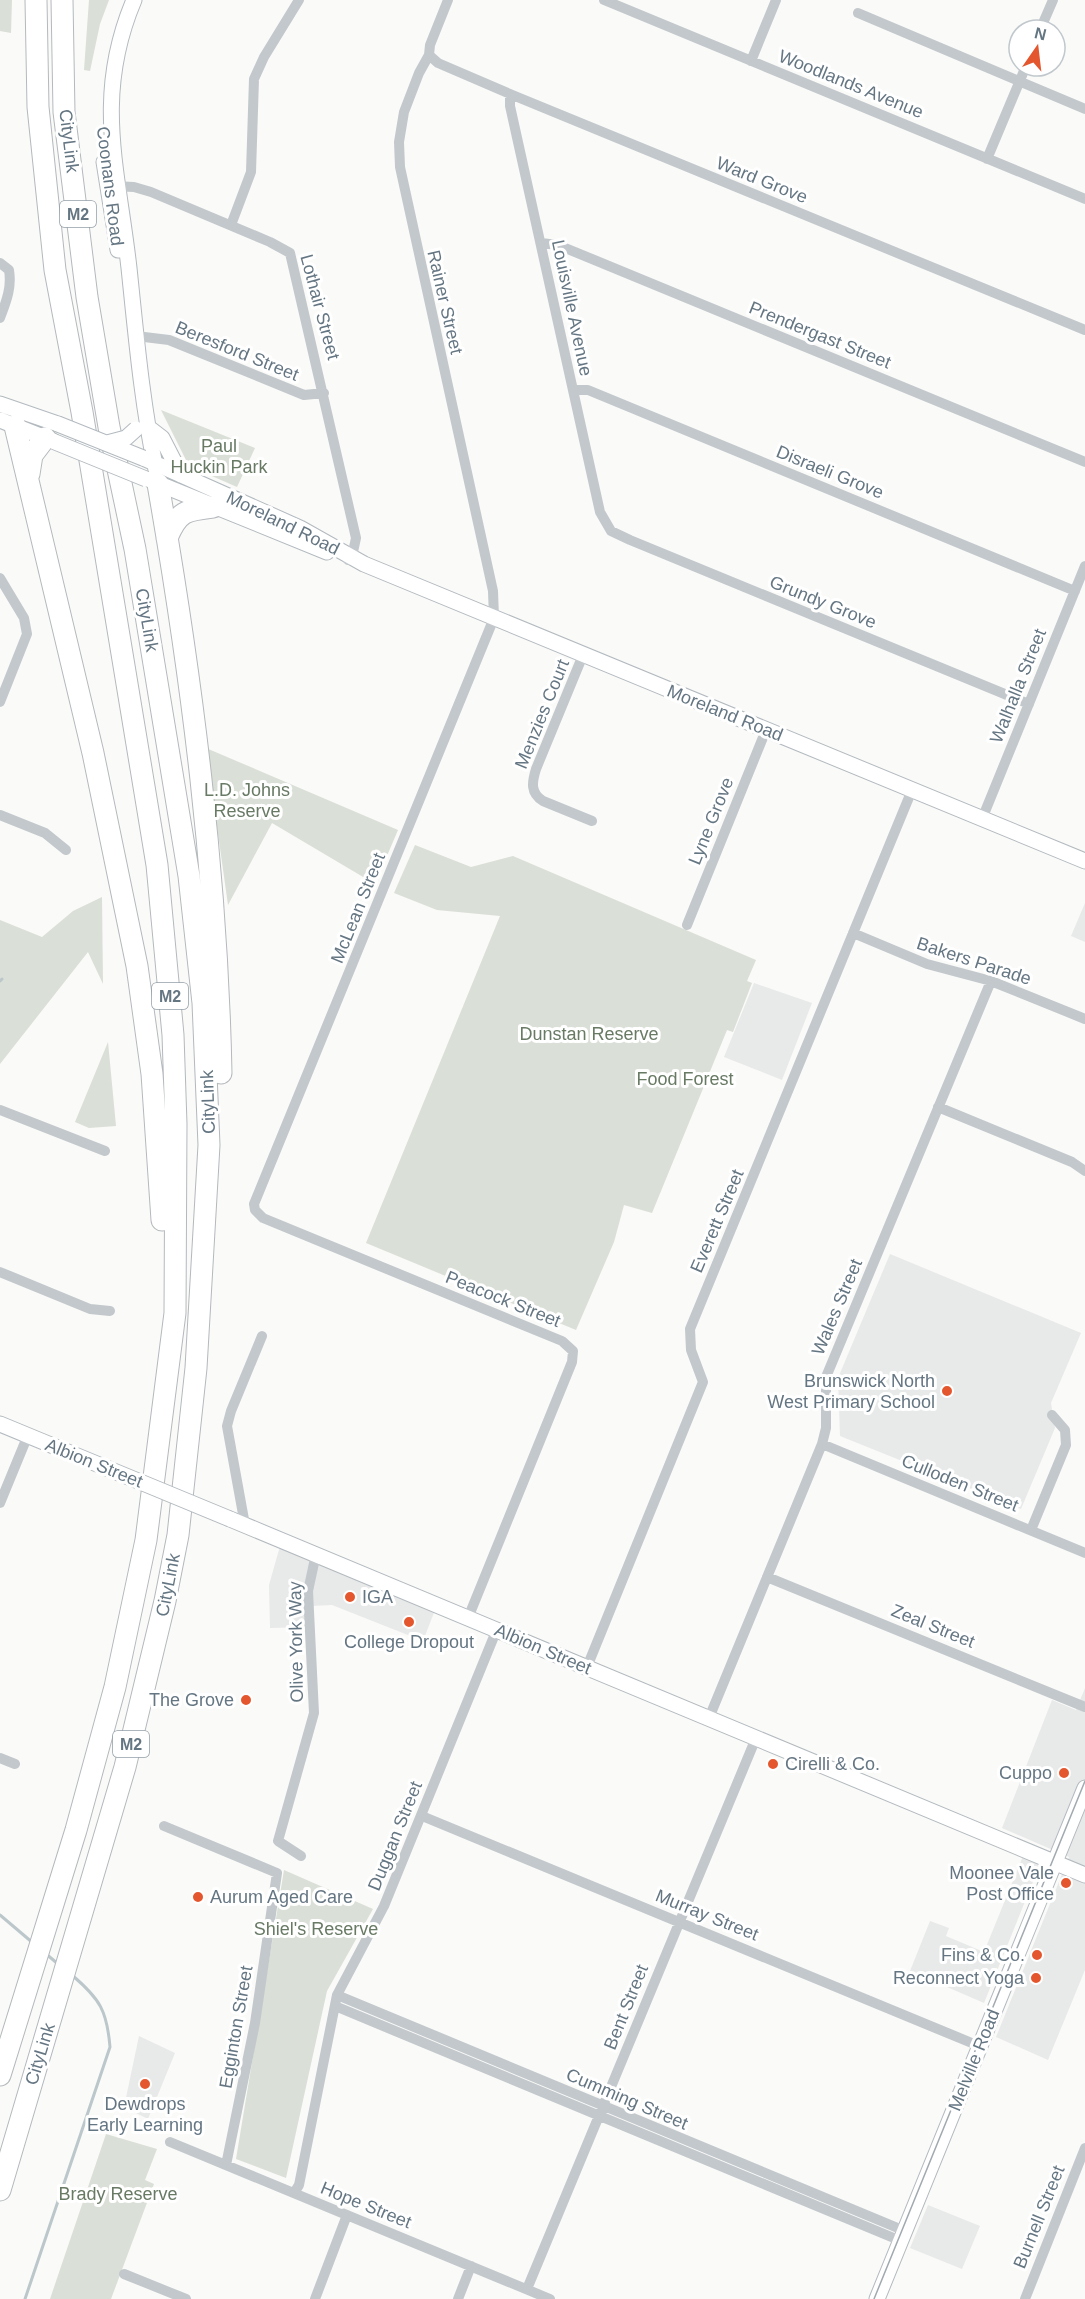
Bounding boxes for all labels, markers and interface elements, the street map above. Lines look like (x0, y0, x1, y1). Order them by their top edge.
north arrow (1007, 18, 1067, 78)
text: N (1033, 24, 1048, 44)
street label: Woodlands Avenue (776, 46, 926, 122)
street label: CityLink (55, 108, 83, 175)
street label: Coonans Road (93, 125, 127, 247)
street label: Ward Grove (714, 153, 810, 207)
road number: M2 (60, 201, 96, 227)
street label: Louisville Avenue (548, 238, 596, 378)
street label: Rainer Street (423, 248, 467, 356)
street label: Lothair Street (296, 252, 344, 362)
street label: Prendergast Street (746, 297, 894, 373)
street label: Beresford Street (172, 317, 302, 385)
park label: Paul Huckin Park (170, 436, 269, 477)
street label: Disraeli Grove (773, 441, 887, 503)
street label: Moreland Road (223, 487, 343, 559)
street label: Grundy Grove (767, 572, 879, 632)
street label: CityLink (132, 587, 163, 654)
street label: Walhalla Street (986, 626, 1050, 746)
street label: Menzies Court (511, 656, 573, 772)
street label: Moreland Road (664, 681, 786, 745)
street label: Lyne Grove (684, 774, 738, 868)
park label: L.D. Johns Reserve (204, 780, 290, 821)
street label: McLean Street (327, 850, 389, 966)
street label: Bakers Parade (914, 933, 1034, 989)
road number: M2 (152, 983, 188, 1009)
park label: Dunstan Reserve (519, 1024, 659, 1044)
street label: CityLink (197, 1069, 219, 1134)
park label: Food Forest (636, 1069, 734, 1089)
street label: Everett Street (686, 1166, 748, 1276)
street label: Wales Street (808, 1256, 866, 1358)
street label: Peacock Street (443, 1267, 563, 1331)
place label: Brunswick North West Primary School (767, 1371, 935, 1412)
marker: Brunswick North West Primary School (940, 1384, 954, 1398)
street label: Albion Street (42, 1434, 146, 1492)
street label: Culloden Street (899, 1450, 1021, 1516)
street label: CityLink (152, 1551, 184, 1618)
street label: Olive York Way (285, 1581, 307, 1703)
place label: IGA (362, 1587, 393, 1607)
marker: IGA (343, 1590, 357, 1604)
street label: Zeal Street (888, 1600, 978, 1652)
marker: College Dropout (402, 1615, 416, 1629)
street label: Albion Street (492, 1620, 594, 1678)
place label: College Dropout (344, 1632, 474, 1652)
place label: The Grove (149, 1690, 234, 1710)
marker: The Grove (239, 1693, 253, 1707)
road number: M2 (113, 1731, 149, 1757)
place label: Cirelli & Co. (785, 1754, 880, 1774)
marker: Cirelli & Co. (766, 1757, 780, 1771)
place label: Cuppo (999, 1763, 1052, 1783)
marker: Cuppo (1057, 1766, 1071, 1780)
street label: Duggan Street (364, 1778, 426, 1894)
place label: Moonee Vale Post Office (949, 1863, 1054, 1904)
marker: Moonee Vale Post Office (1059, 1876, 1073, 1890)
street label: Murray Street (653, 1885, 761, 1945)
place label: Aurum Aged Care (210, 1887, 353, 1907)
marker: Aurum Aged Care (191, 1890, 205, 1904)
park label: Shiel's Reserve (254, 1919, 378, 1939)
place label: Fins & Co. (941, 1945, 1025, 1965)
marker: Fins & Co. (1030, 1948, 1044, 1962)
street label: Bent Street (600, 1962, 652, 2052)
street label: Egginton Street (215, 1964, 257, 2090)
place label: Reconnect Yoga (893, 1968, 1025, 1988)
marker: Reconnect Yoga (1029, 1971, 1043, 1985)
street label: Melville Road (944, 2006, 1004, 2114)
street label: CityLink (21, 2020, 59, 2088)
street label: Cumming Street (563, 2064, 691, 2134)
marker: Dewdrops Early Learning (138, 2077, 152, 2091)
place label: Dewdrops Early Learning (87, 2094, 203, 2135)
street label: Burnell Street (1009, 2163, 1069, 2271)
street label: Hope Street (318, 2178, 414, 2232)
park label: Brady Reserve (58, 2184, 178, 2204)

